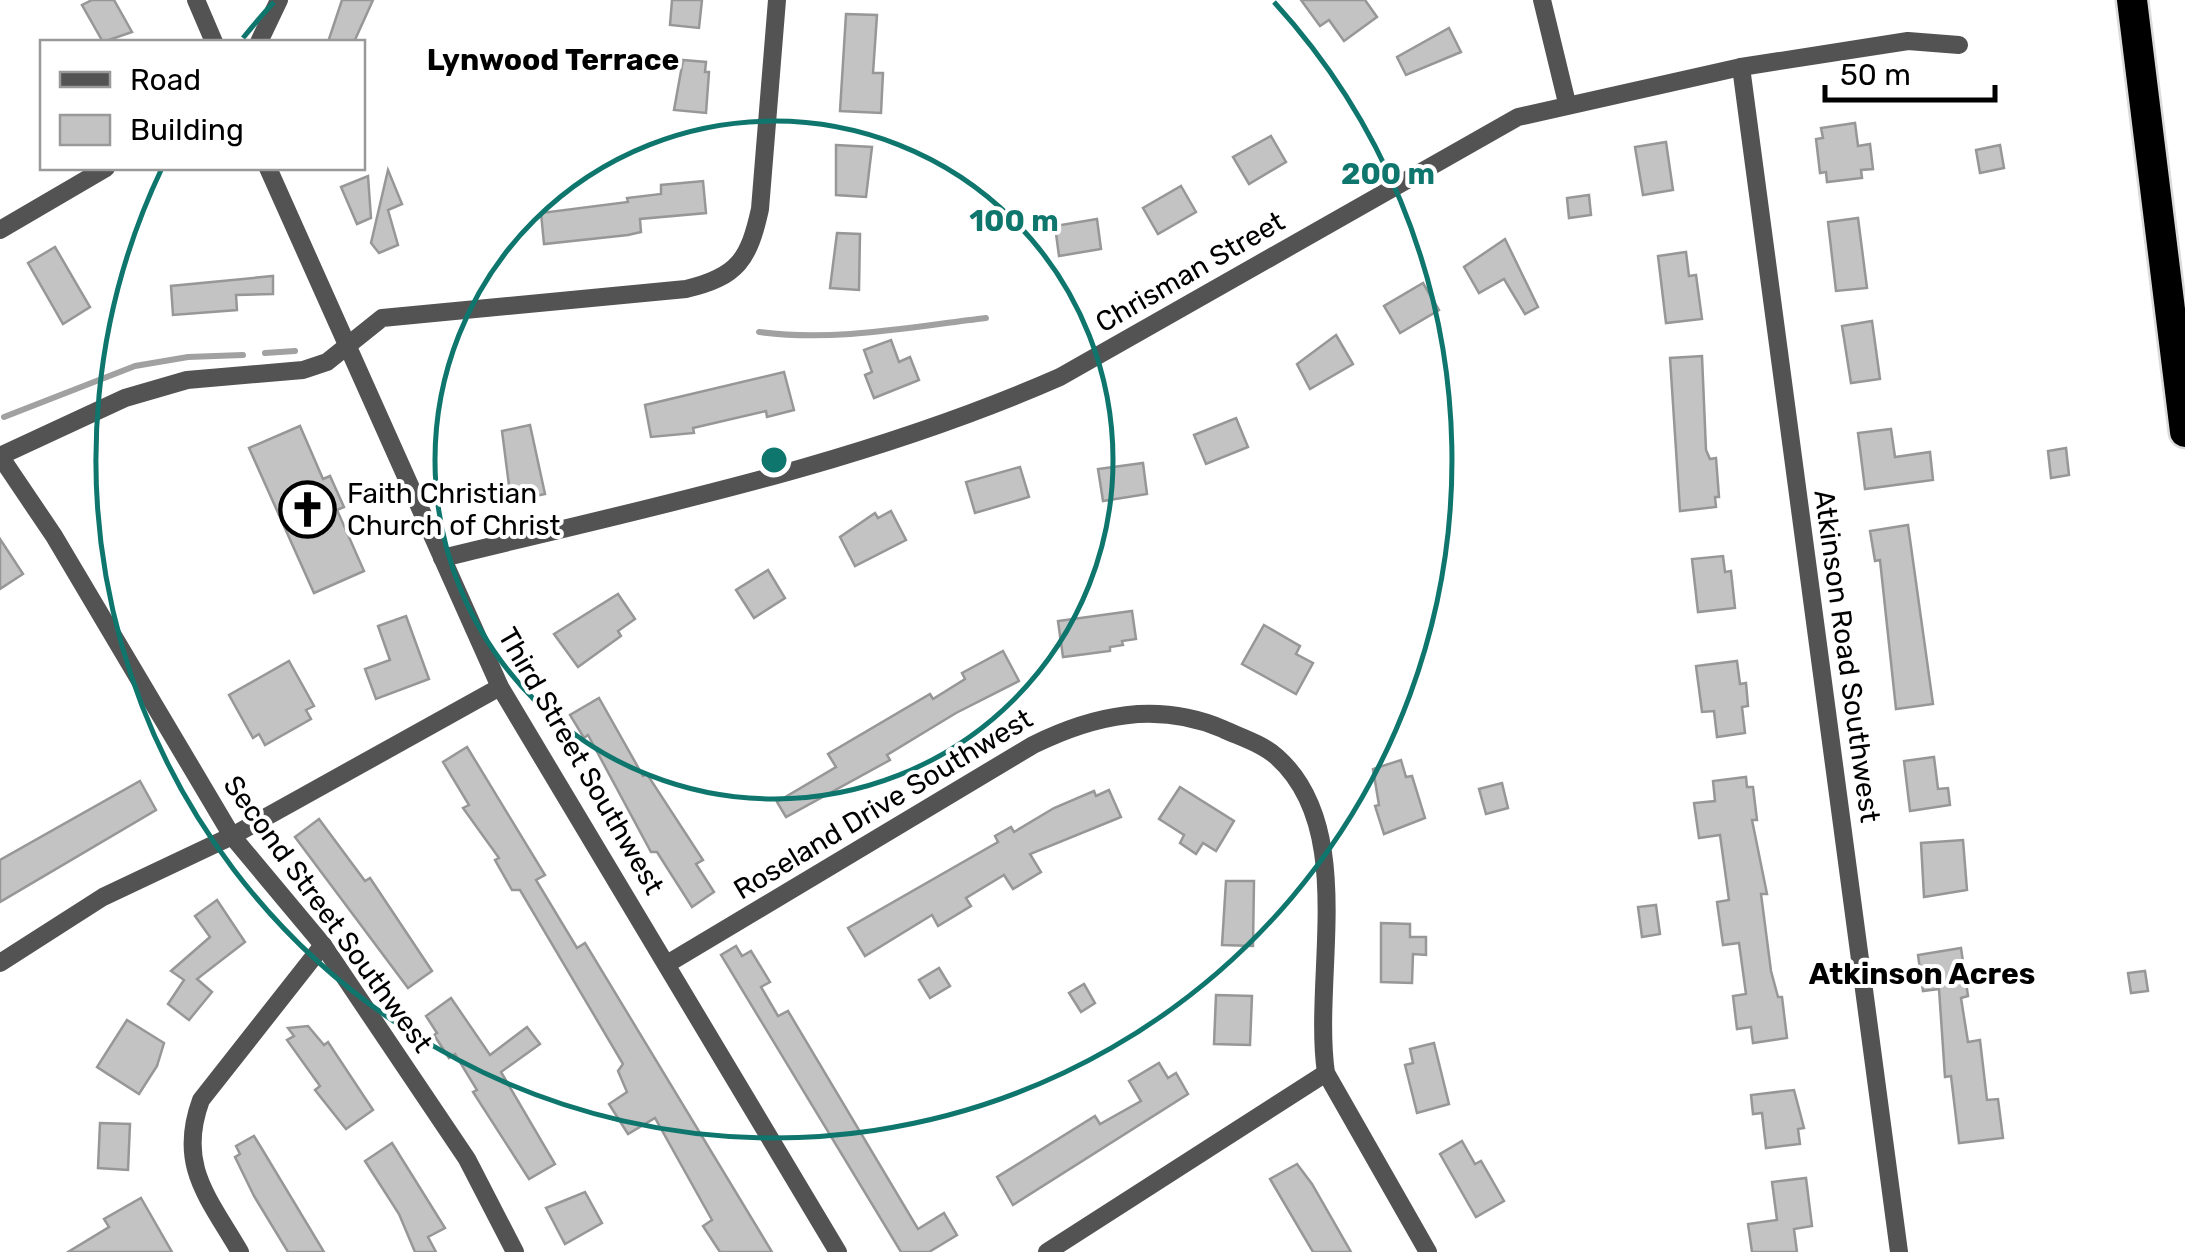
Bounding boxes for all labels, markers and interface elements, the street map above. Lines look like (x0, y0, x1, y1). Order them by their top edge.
legend (40, 40, 365, 170)
scale bar (1825, 40, 1995, 102)
district label: Lynwood Terrace (427, 42, 679, 78)
text: 50 m (1840, 57, 1911, 93)
text: Road (130, 62, 201, 98)
text: Building (130, 112, 244, 148)
text: 200 m (1341, 156, 1435, 192)
text: 100 m (969, 203, 1059, 239)
street label: Chrisman Street (1090, 205, 1290, 339)
centre of rings (756, 442, 792, 478)
place label: Faith Christian Church of Christ (347, 477, 561, 542)
church icon: Faith Christian Church of Christ (278, 479, 338, 539)
street label: Atkinson Road Southwest (1807, 488, 1887, 825)
street label: Third Street Southwest (491, 622, 671, 900)
street label: Roseland Drive Southwest (728, 702, 1038, 906)
street label: Second Street Southwest (216, 769, 440, 1059)
district label: Atkinson Acres (1809, 956, 2035, 992)

